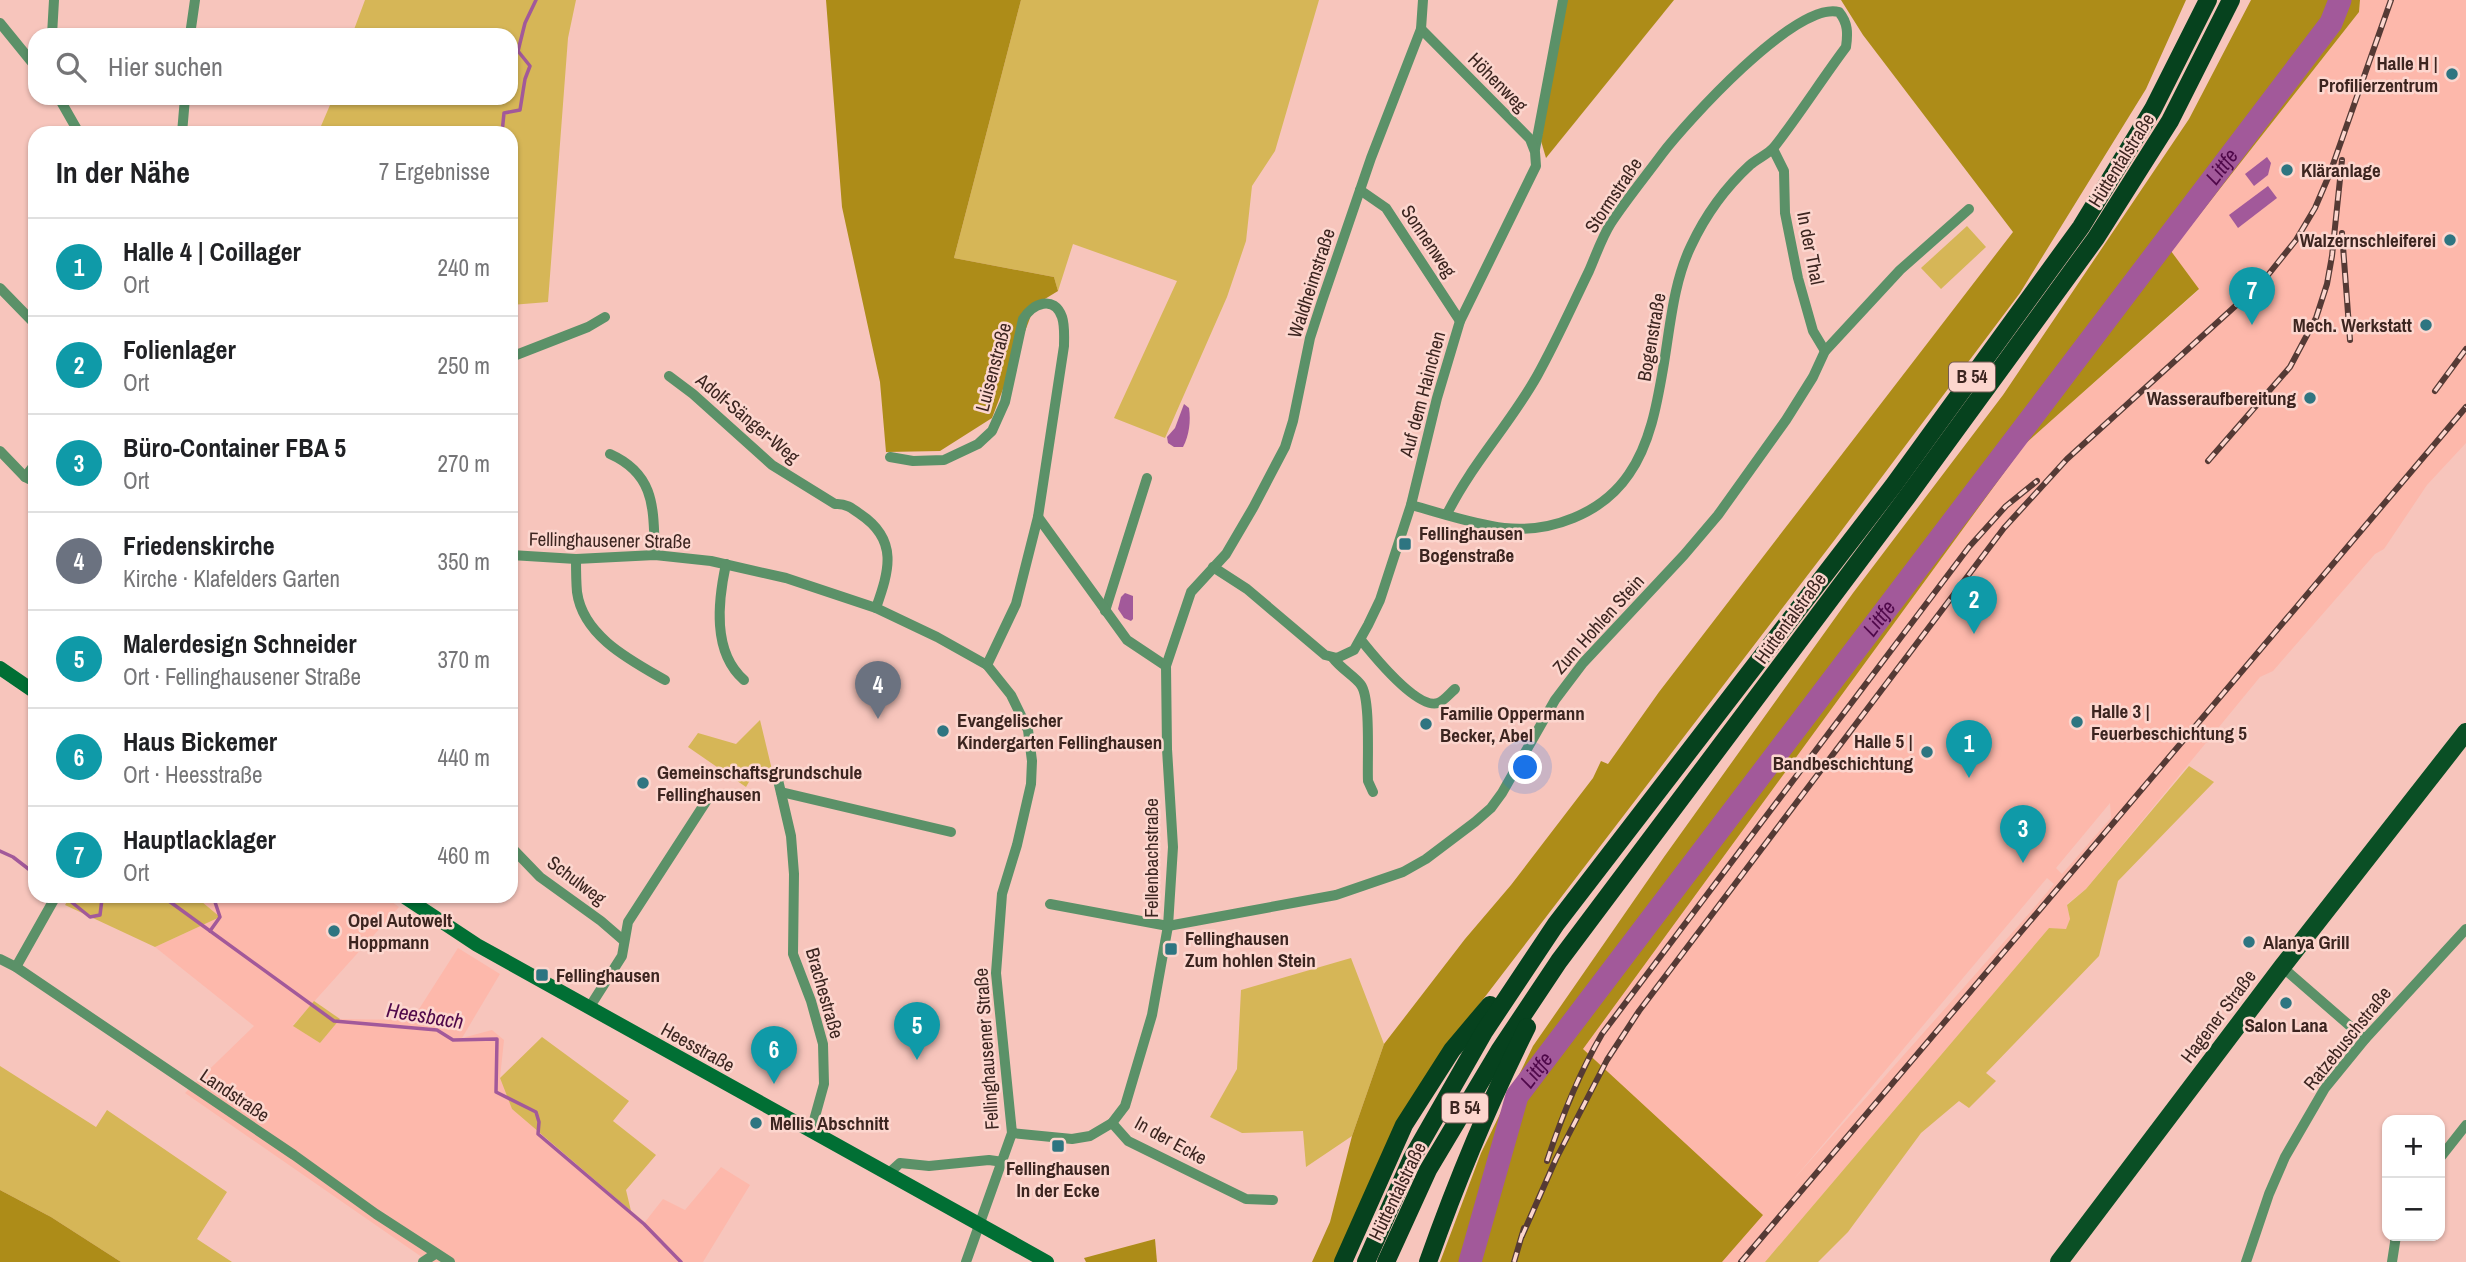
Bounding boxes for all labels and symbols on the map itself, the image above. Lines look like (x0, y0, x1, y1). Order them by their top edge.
street label: Höhenweg (1462, 46, 1534, 118)
place label: Halle H | Profilierzentrum (2319, 50, 2438, 98)
marker: Halle H | Profilierzentrum (2444, 66, 2460, 82)
street label: Hüttentalstraße (2082, 108, 2160, 212)
water label: Littfe (2198, 142, 2245, 190)
street label: Stormstraße (1578, 152, 1648, 238)
place label: Kläranlage (2301, 157, 2381, 183)
marker: Kläranlage (2279, 162, 2295, 178)
street label: Sonnenweg (1395, 200, 1463, 283)
street label: In der Thal (1791, 209, 1831, 287)
street label: Waldheimstraße (1281, 225, 1341, 341)
place label: Walzernschleiferei (2300, 227, 2436, 253)
marker: Walzernschleiferei (2442, 232, 2458, 248)
pin: 7 (2229, 267, 2275, 325)
street label: Bogenstraße (1630, 291, 1672, 383)
place label: Mech. Werkstatt (2293, 312, 2412, 338)
marker: Mech. Werkstatt (2418, 317, 2434, 333)
street label: Luisenstraße (969, 320, 1017, 414)
street label: Auf dem Hainchen (1392, 328, 1451, 461)
road number: B 54 (1949, 362, 1995, 391)
street label: Adolf-Sänger-Weg (690, 366, 806, 469)
place label: Wasseraufbereitung (2147, 385, 2296, 411)
marker: Wasseraufbereitung (2302, 390, 2318, 406)
place label: Fellinghausen Bogenstraße (1419, 520, 1523, 568)
street label: Fellinghausener Straße (529, 526, 691, 554)
marker: Fellinghausen Bogenstraße (1397, 536, 1413, 552)
street label: Hüttentalstraße (1748, 567, 1832, 669)
street label: Zum Hohlen Stein (1546, 569, 1650, 679)
pin: 2 (1951, 576, 1997, 634)
water label: Littfe (1856, 594, 1902, 642)
pin: 4 (855, 661, 901, 719)
place label: Halle 3 | Feuerbeschichtung 5 (2091, 698, 2247, 746)
place label: Familie Oppermann Becker, Abel (1440, 700, 1585, 748)
place label: Evangelischer Kindergarten Fellinghausen (957, 707, 1162, 755)
marker: Halle 3 | Feuerbeschichtung 5 (2069, 714, 2085, 730)
marker: Familie Oppermann Becker, Abel (1418, 716, 1434, 732)
pin: 1 (1946, 720, 1992, 778)
marker: Evangelischer Kindergarten Fellinghausen (935, 723, 951, 739)
place label: Halle 5 | Bandbeschichtung (1773, 728, 1913, 776)
marker: Halle 5 | Bandbeschichtung (1919, 744, 1935, 760)
your location (1508, 750, 1542, 784)
place label: Gemeinschaftsgrundschule Fellinghausen (657, 759, 863, 807)
marker: Gemeinschaftsgrundschule Fellinghausen (635, 775, 651, 791)
street label: Fellenbachstraße (1138, 798, 1164, 918)
pin: 3 (2000, 805, 2046, 863)
street label: Schulweg (542, 849, 612, 911)
place label: Opel Autowelt Hoppmann (348, 907, 452, 955)
marker: Opel Autowelt Hoppmann (326, 923, 342, 939)
place label: Fellinghausen Zum hohlen Stein (1185, 925, 1316, 973)
place label: Alanya Grill (2263, 929, 2350, 955)
marker: Alanya Grill (2241, 934, 2257, 950)
marker: Fellinghausen Zum hohlen Stein (1163, 941, 1179, 957)
street label: Brachestraße (800, 944, 850, 1042)
place label: Fellinghausen (556, 962, 660, 988)
street label: Hagener Straße (2174, 964, 2262, 1068)
marker: Fellinghausen (534, 967, 550, 983)
street label: Fellinghausener Straße (967, 967, 1005, 1131)
street label: Ratzebuschstraße (2297, 981, 2397, 1095)
water label: Heesbach (385, 995, 466, 1036)
marker: Salon Lana (2278, 995, 2294, 1011)
pin: 5 (894, 1002, 940, 1060)
place label: Salon Lana (2244, 1012, 2328, 1038)
street label: Heesstraße (656, 1016, 740, 1078)
pin: 6 (751, 1026, 797, 1084)
water label: Littfe (1513, 1046, 1559, 1094)
street label: Landstraße (195, 1062, 275, 1128)
road number: B 54 (1442, 1093, 1488, 1122)
place label: Mellis Abschnitt (770, 1110, 889, 1136)
street label: In der Ecke (1130, 1110, 1212, 1170)
marker: Mellis Abschnitt (748, 1115, 764, 1131)
street label: Hüttentalstraße (1362, 1137, 1432, 1245)
marker: Fellinghausen In der Ecke (1050, 1138, 1066, 1154)
place label: Fellinghausen In der Ecke (1006, 1155, 1110, 1203)

